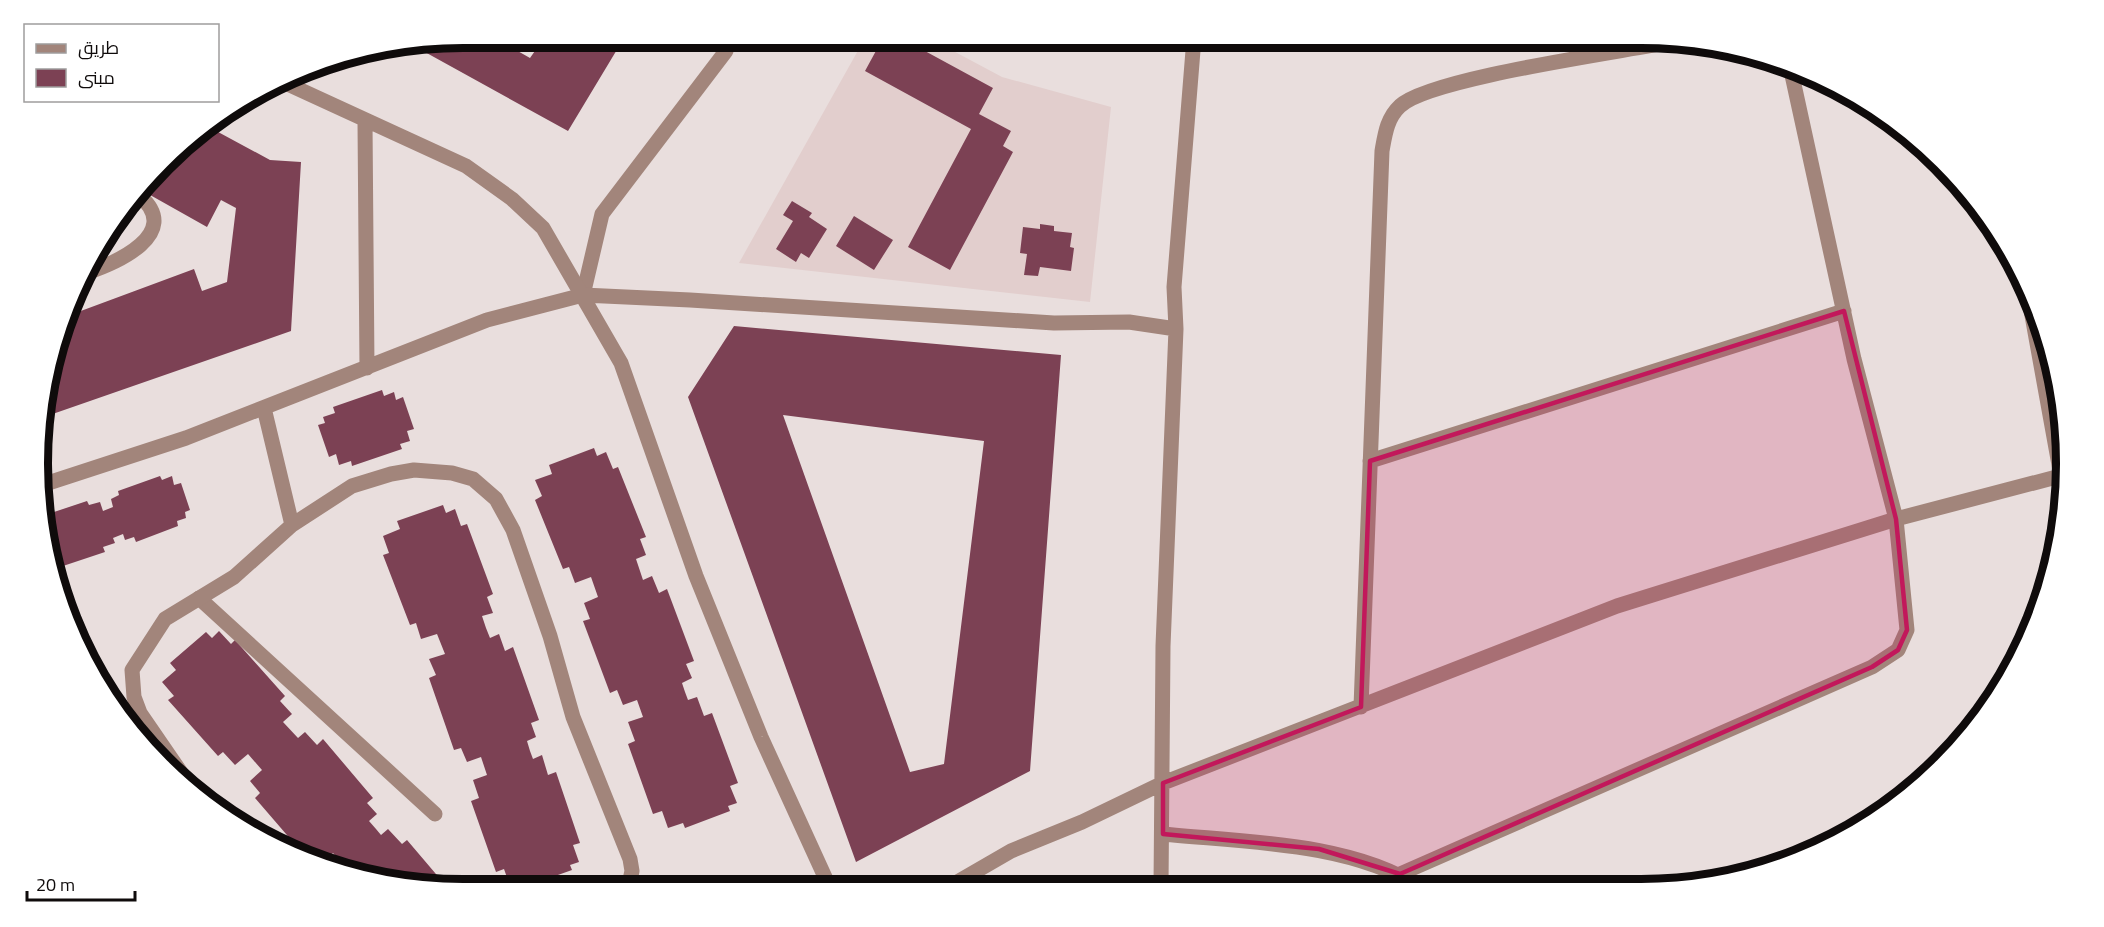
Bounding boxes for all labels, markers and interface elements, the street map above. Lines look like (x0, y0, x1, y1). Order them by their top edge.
legend (24, 24, 219, 102)
text: طريق (78, 34, 119, 61)
text: مبنى (78, 64, 115, 91)
scale bar (27, 864, 135, 902)
text: 20 m (36, 871, 75, 898)

